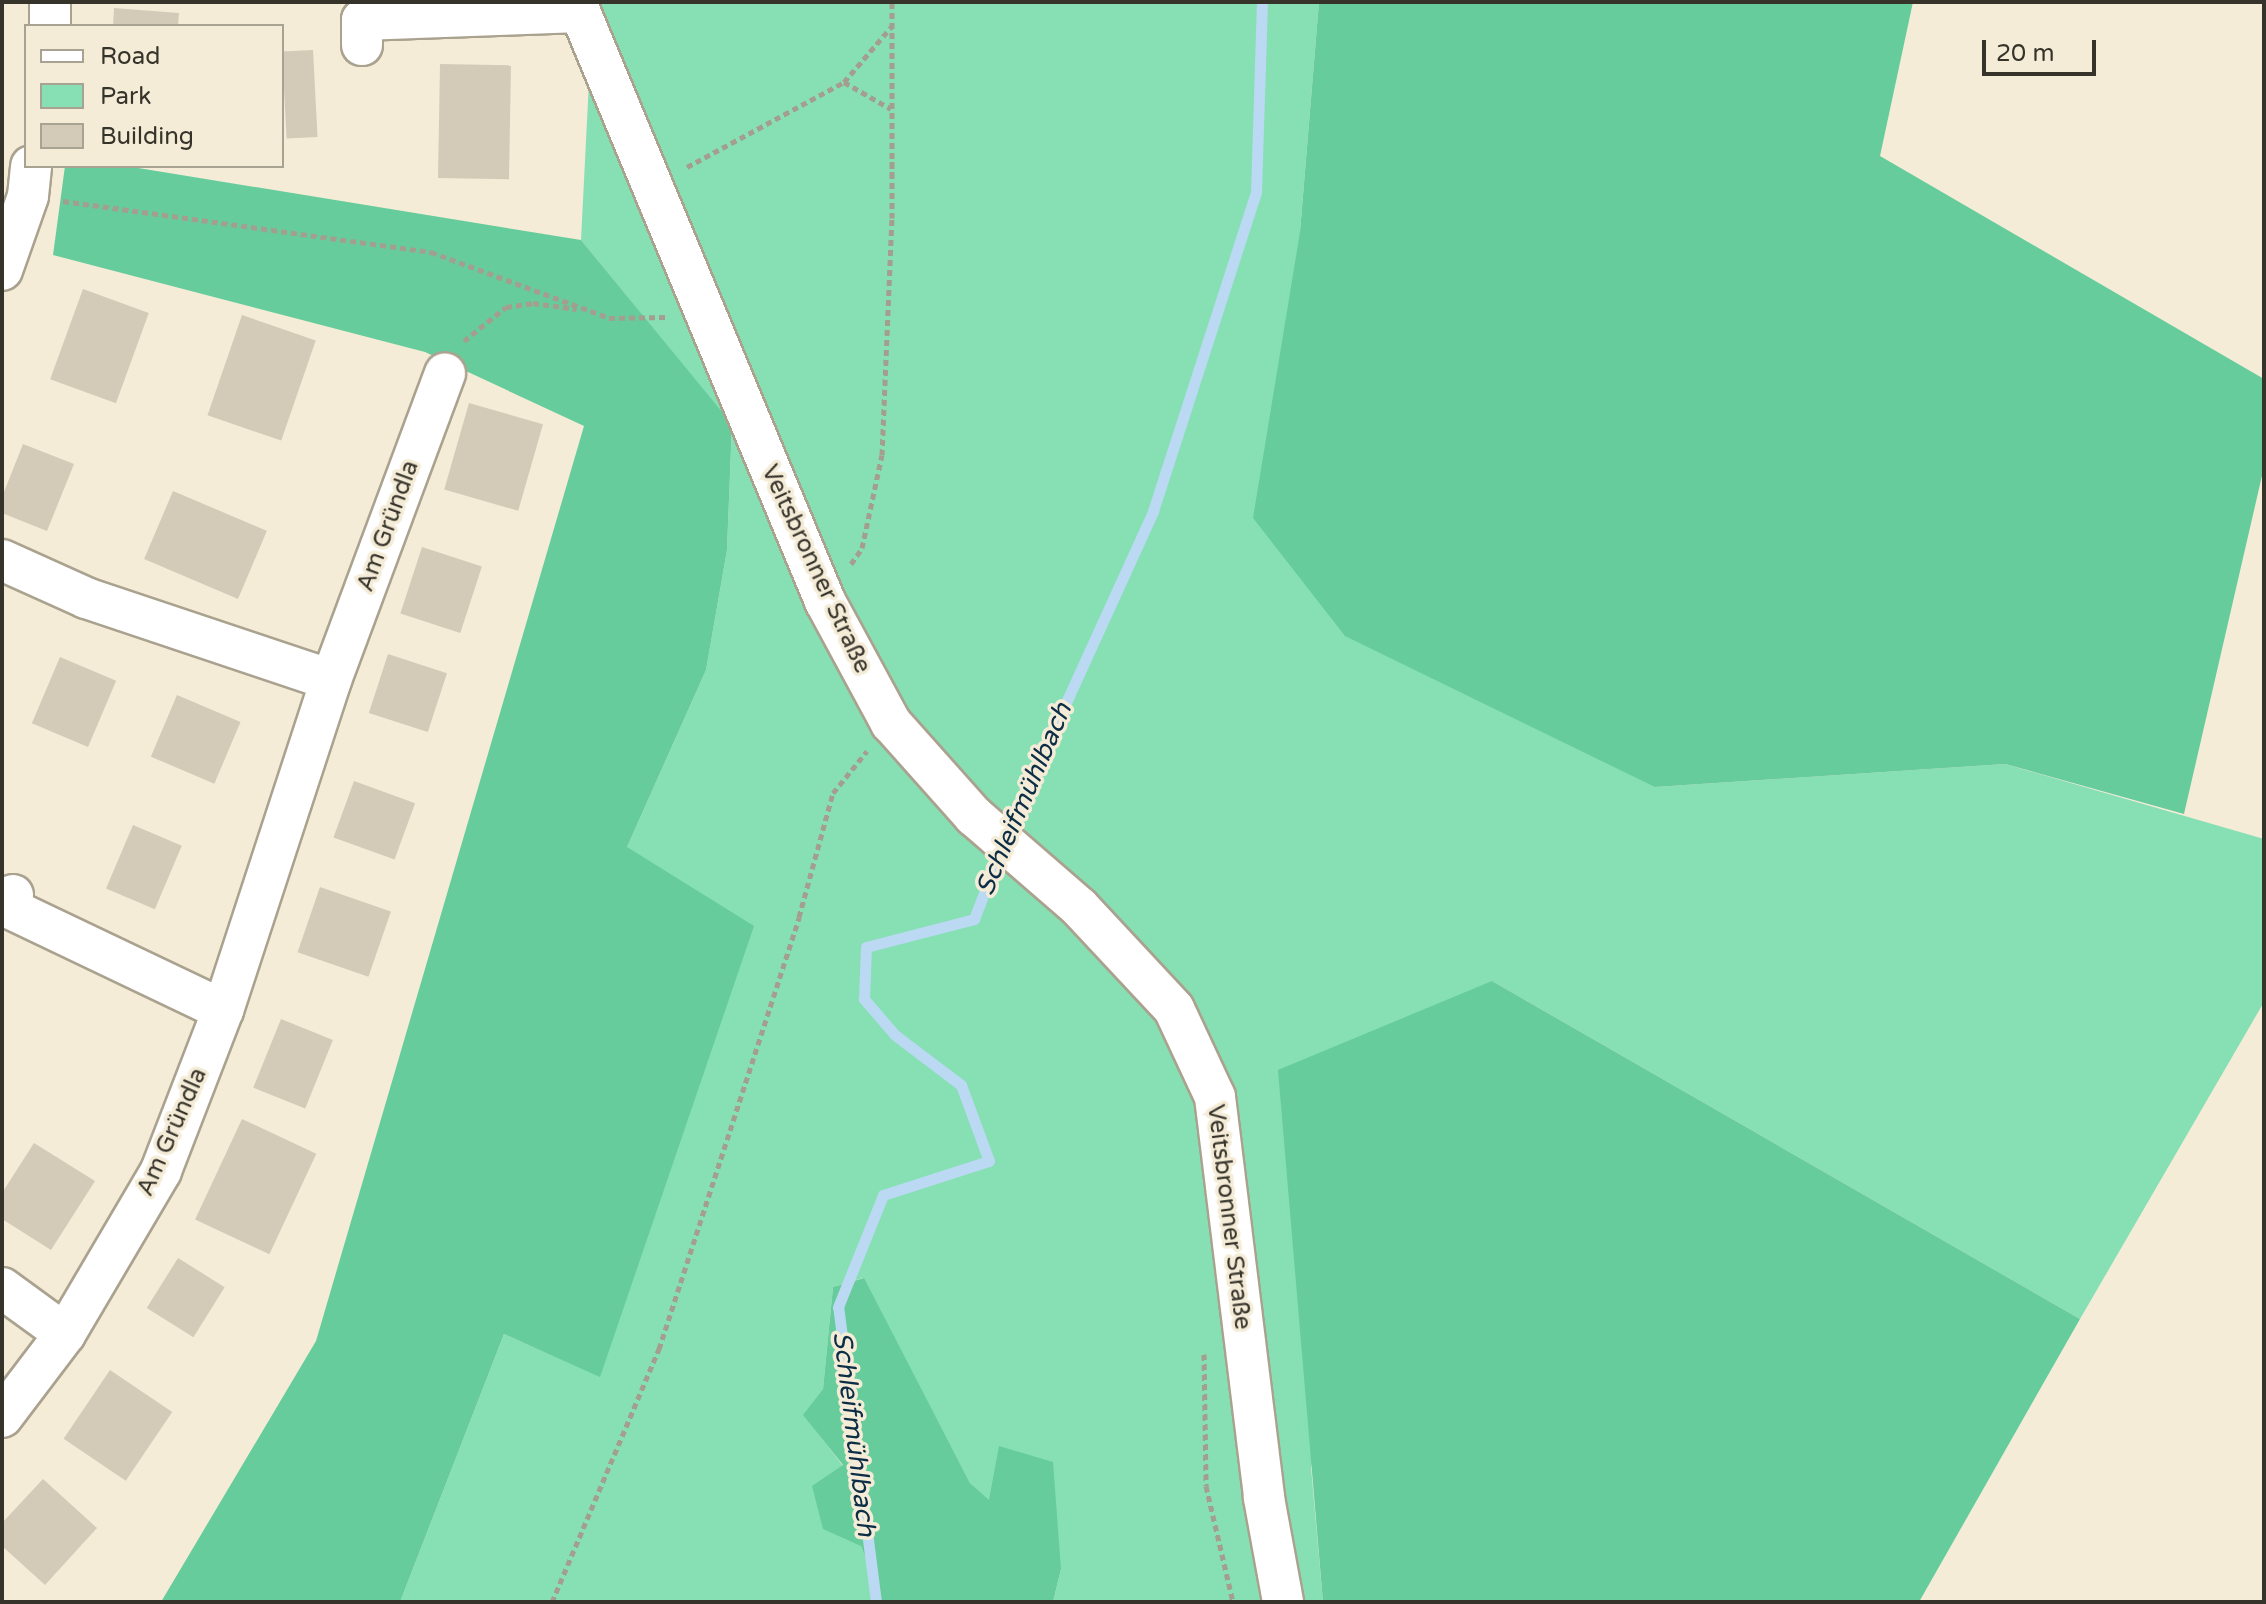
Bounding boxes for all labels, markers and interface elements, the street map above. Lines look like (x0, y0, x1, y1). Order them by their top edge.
legend (24, 24, 284, 168)
scale bar (1986, 24, 2100, 74)
text: 20 m (1996, 39, 2054, 68)
text: Road (100, 42, 160, 71)
text: Park (100, 82, 151, 111)
text: Building (100, 122, 194, 151)
street label: Am Gründla (351, 457, 425, 595)
street label: Veitsbronner Straße (755, 460, 877, 678)
water label: Schleifmühlbach (969, 698, 1079, 900)
street label: Am Gründla (131, 1063, 213, 1201)
street label: Veitsbronner Straße (1201, 1103, 1257, 1331)
water label: Schleifmühlbach (826, 1330, 882, 1538)

